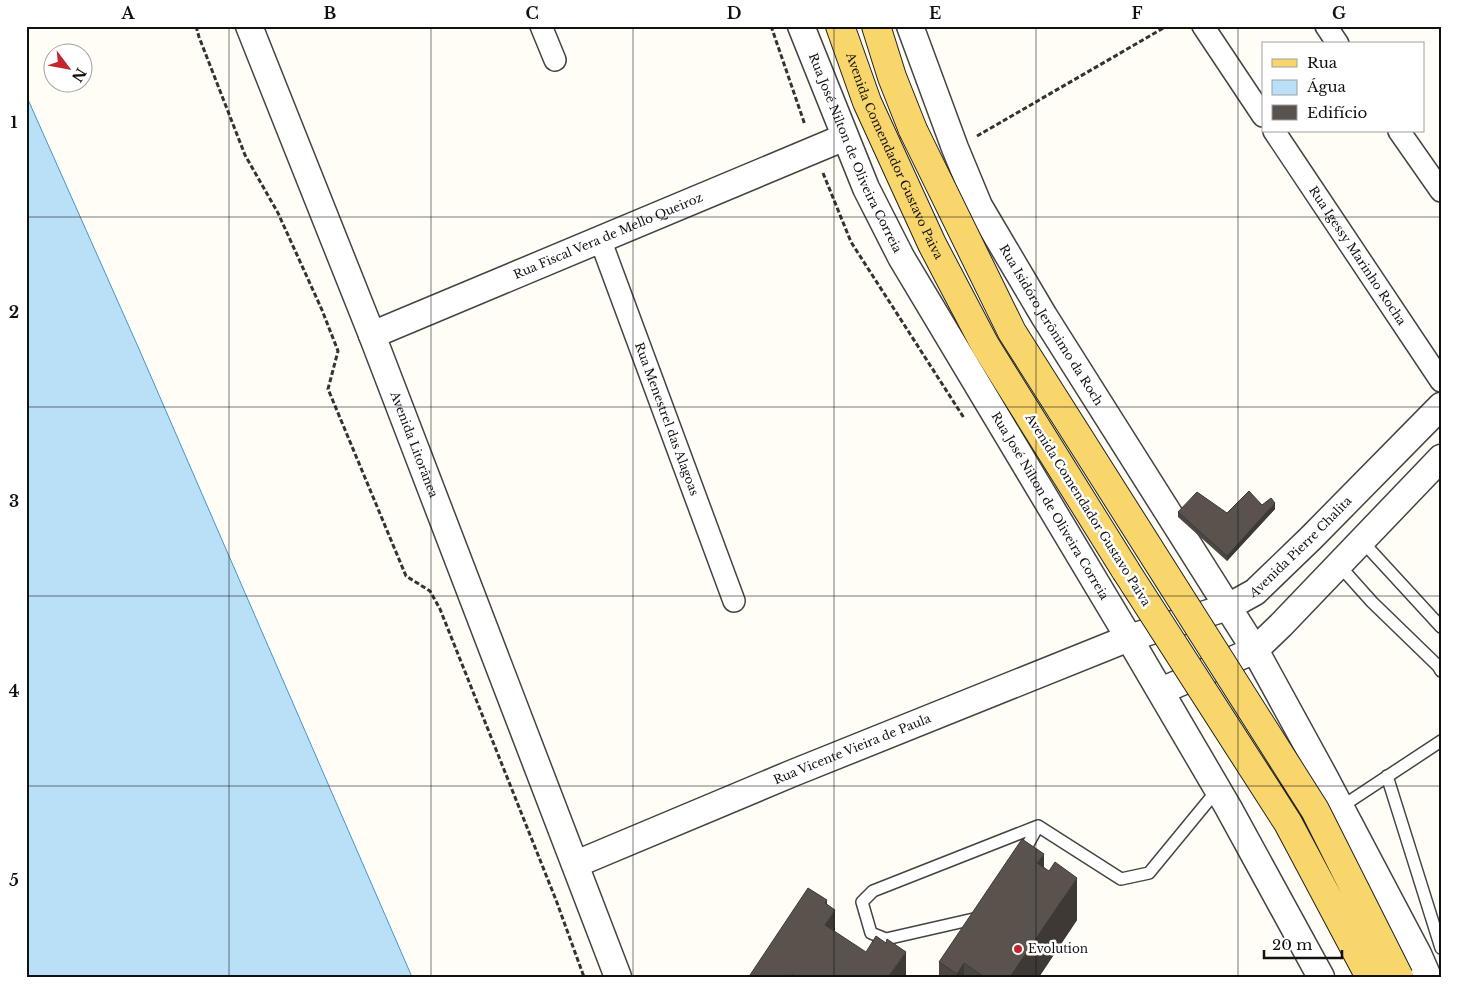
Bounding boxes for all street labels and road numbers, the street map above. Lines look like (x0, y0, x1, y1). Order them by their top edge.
street label: Avenida Comendador Gustavo Paiva (843, 50, 947, 262)
street label: Rua José Nilton de Oliveira Correia (806, 51, 906, 255)
street label: Rua Igessy Marinho Rocha (1306, 183, 1410, 328)
street label: Rua Fiscal Vera de Mello Queiroz (511, 189, 705, 282)
street label: Rua Isidóro Jerônimo da Roch (996, 242, 1107, 408)
street label: Rua Menestrel das Alagoas (632, 340, 702, 498)
street label: Avenida Litorânea (387, 388, 442, 500)
street label: Rua José Nilton de Oliveira Correia (988, 409, 1113, 603)
street label: Avenida Comendador Gustavo Paiva (1022, 410, 1154, 609)
street label: Avenida Pierre Chalita (1246, 493, 1355, 601)
street label: Rua Vicente Vieira de Paula (771, 710, 933, 787)

